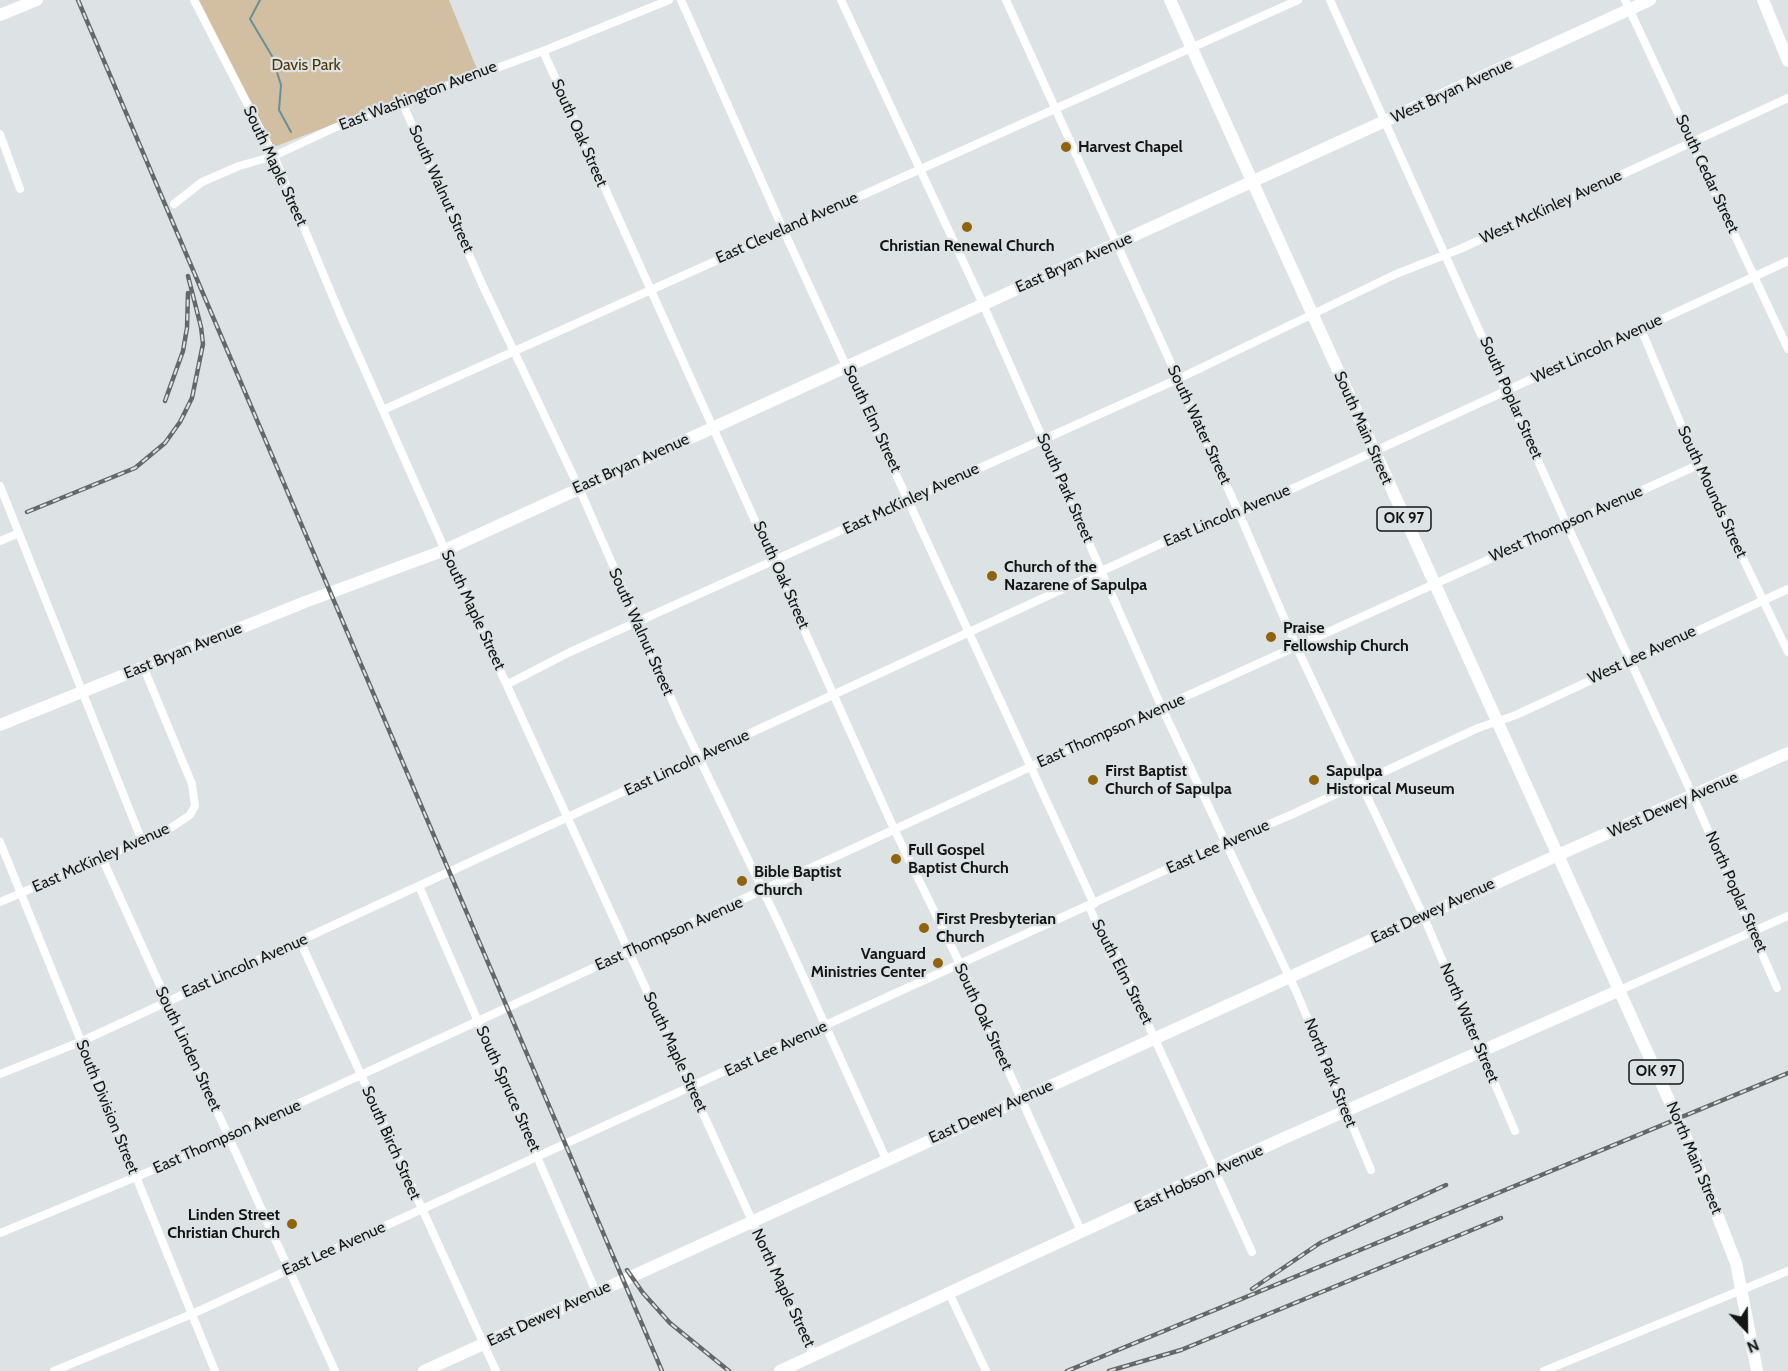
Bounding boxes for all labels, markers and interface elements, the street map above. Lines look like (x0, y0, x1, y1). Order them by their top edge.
street label: West Bryan Avenue (1388, 54, 1516, 128)
park label: Davis Park (271, 55, 341, 75)
street label: East Washington Avenue (336, 57, 500, 135)
street label: South Oak Street (547, 76, 611, 190)
street label: South Maple Street (239, 103, 311, 229)
street label: South Cedar Street (1671, 112, 1743, 236)
street label: South Walnut Street (404, 122, 478, 256)
place label: Harvest Chapel (1078, 137, 1183, 157)
marker: Harvest Chapel (1059, 140, 1073, 154)
street label: West McKinley Avenue (1477, 166, 1625, 248)
street label: East Cleveland Avenue (713, 188, 861, 268)
marker: Christian Renewal Church (960, 220, 974, 234)
street label: East Bryan Avenue (1013, 229, 1135, 297)
place label: Christian Renewal Church (879, 236, 1055, 256)
street label: West Lincoln Avenue (1529, 310, 1665, 388)
street label: South Poplar Street (1475, 334, 1547, 462)
street label: South Water Street (1163, 362, 1235, 488)
street label: South Elm Street (839, 363, 905, 475)
street label: South Main Street (1329, 368, 1397, 488)
street label: South Mounds Street (1673, 423, 1751, 561)
street label: East Bryan Avenue (570, 430, 692, 498)
street label: South Park Street (1032, 430, 1098, 546)
street label: East McKinley Avenue (840, 459, 982, 539)
street label: East Lincoln Avenue (1161, 481, 1293, 551)
street label: West Thompson Avenue (1486, 481, 1646, 567)
road number: OK 97 (1377, 507, 1431, 531)
street label: South Oak Street (749, 518, 813, 632)
street label: South Maple Street (437, 547, 509, 673)
place label: Church of the Nazarene of Sapulpa (1004, 557, 1147, 595)
street label: South Walnut Street (604, 565, 678, 699)
marker: Church of the Nazarene of Sapulpa (985, 569, 999, 583)
place label: Praise Fellowship Church (1283, 618, 1409, 656)
street label: East Bryan Avenue (121, 619, 245, 683)
street label: West Lee Avenue (1585, 622, 1699, 688)
marker: Praise Fellowship Church (1264, 630, 1278, 644)
street label: East Thompson Avenue (1034, 690, 1188, 772)
street label: East Lincoln Avenue (622, 726, 752, 800)
place label: First Baptist Church of Sapulpa (1105, 761, 1232, 799)
place label: Sapulpa Historical Museum (1326, 761, 1455, 799)
street label: West Dewey Avenue (1605, 768, 1741, 842)
marker: First Baptist Church of Sapulpa (1086, 773, 1100, 787)
marker: Sapulpa Historical Museum (1307, 773, 1321, 787)
street label: East Lee Avenue (1164, 816, 1272, 878)
street label: East McKinley Avenue (29, 819, 173, 897)
street label: North Poplar Street (1701, 829, 1771, 955)
place label: Full Gospel Baptist Church (908, 840, 1009, 878)
marker: Full Gospel Baptist Church (889, 852, 903, 866)
place label: Bible Baptist Church (754, 862, 842, 900)
marker: Bible Baptist Church (735, 874, 749, 888)
street label: East Dewey Avenue (1368, 874, 1498, 948)
street label: East Thompson Avenue (592, 893, 746, 975)
place label: First Presbyterian Church (936, 909, 1056, 947)
street label: South Elm Street (1087, 916, 1157, 1028)
marker: First Presbyterian Church (917, 921, 931, 935)
street label: East Lincoln Avenue (179, 930, 311, 1002)
place label: Vanguard Ministries Center (811, 944, 926, 982)
marker: Vanguard Ministries Center (931, 956, 945, 970)
street label: South Oak Street (950, 960, 1016, 1074)
street label: North Water Street (1435, 960, 1503, 1086)
street label: South Linden Street (151, 984, 225, 1114)
street label: South Maple Street (639, 989, 711, 1115)
street label: North Park Street (1299, 1016, 1361, 1130)
street label: East Lee Avenue (722, 1017, 830, 1081)
street label: South Spruce Street (472, 1023, 544, 1155)
street label: South Division Street (71, 1037, 143, 1177)
road number: OK 97 (1629, 1060, 1683, 1084)
street label: East Dewey Avenue (926, 1076, 1056, 1148)
street label: South Birch Street (357, 1083, 425, 1203)
street label: East Thompson Avenue (150, 1096, 304, 1178)
street label: North Main Street (1662, 1099, 1726, 1217)
street label: East Hobson Avenue (1132, 1141, 1266, 1217)
place label: Linden Street Christian Church (167, 1205, 280, 1243)
marker: Linden Street Christian Church (285, 1217, 299, 1231)
street label: East Lee Avenue (280, 1218, 388, 1280)
street label: North Maple Street (747, 1226, 819, 1350)
street label: East Dewey Avenue (484, 1277, 614, 1351)
north arrow (1716, 1299, 1776, 1359)
text: N (1744, 1335, 1762, 1357)

